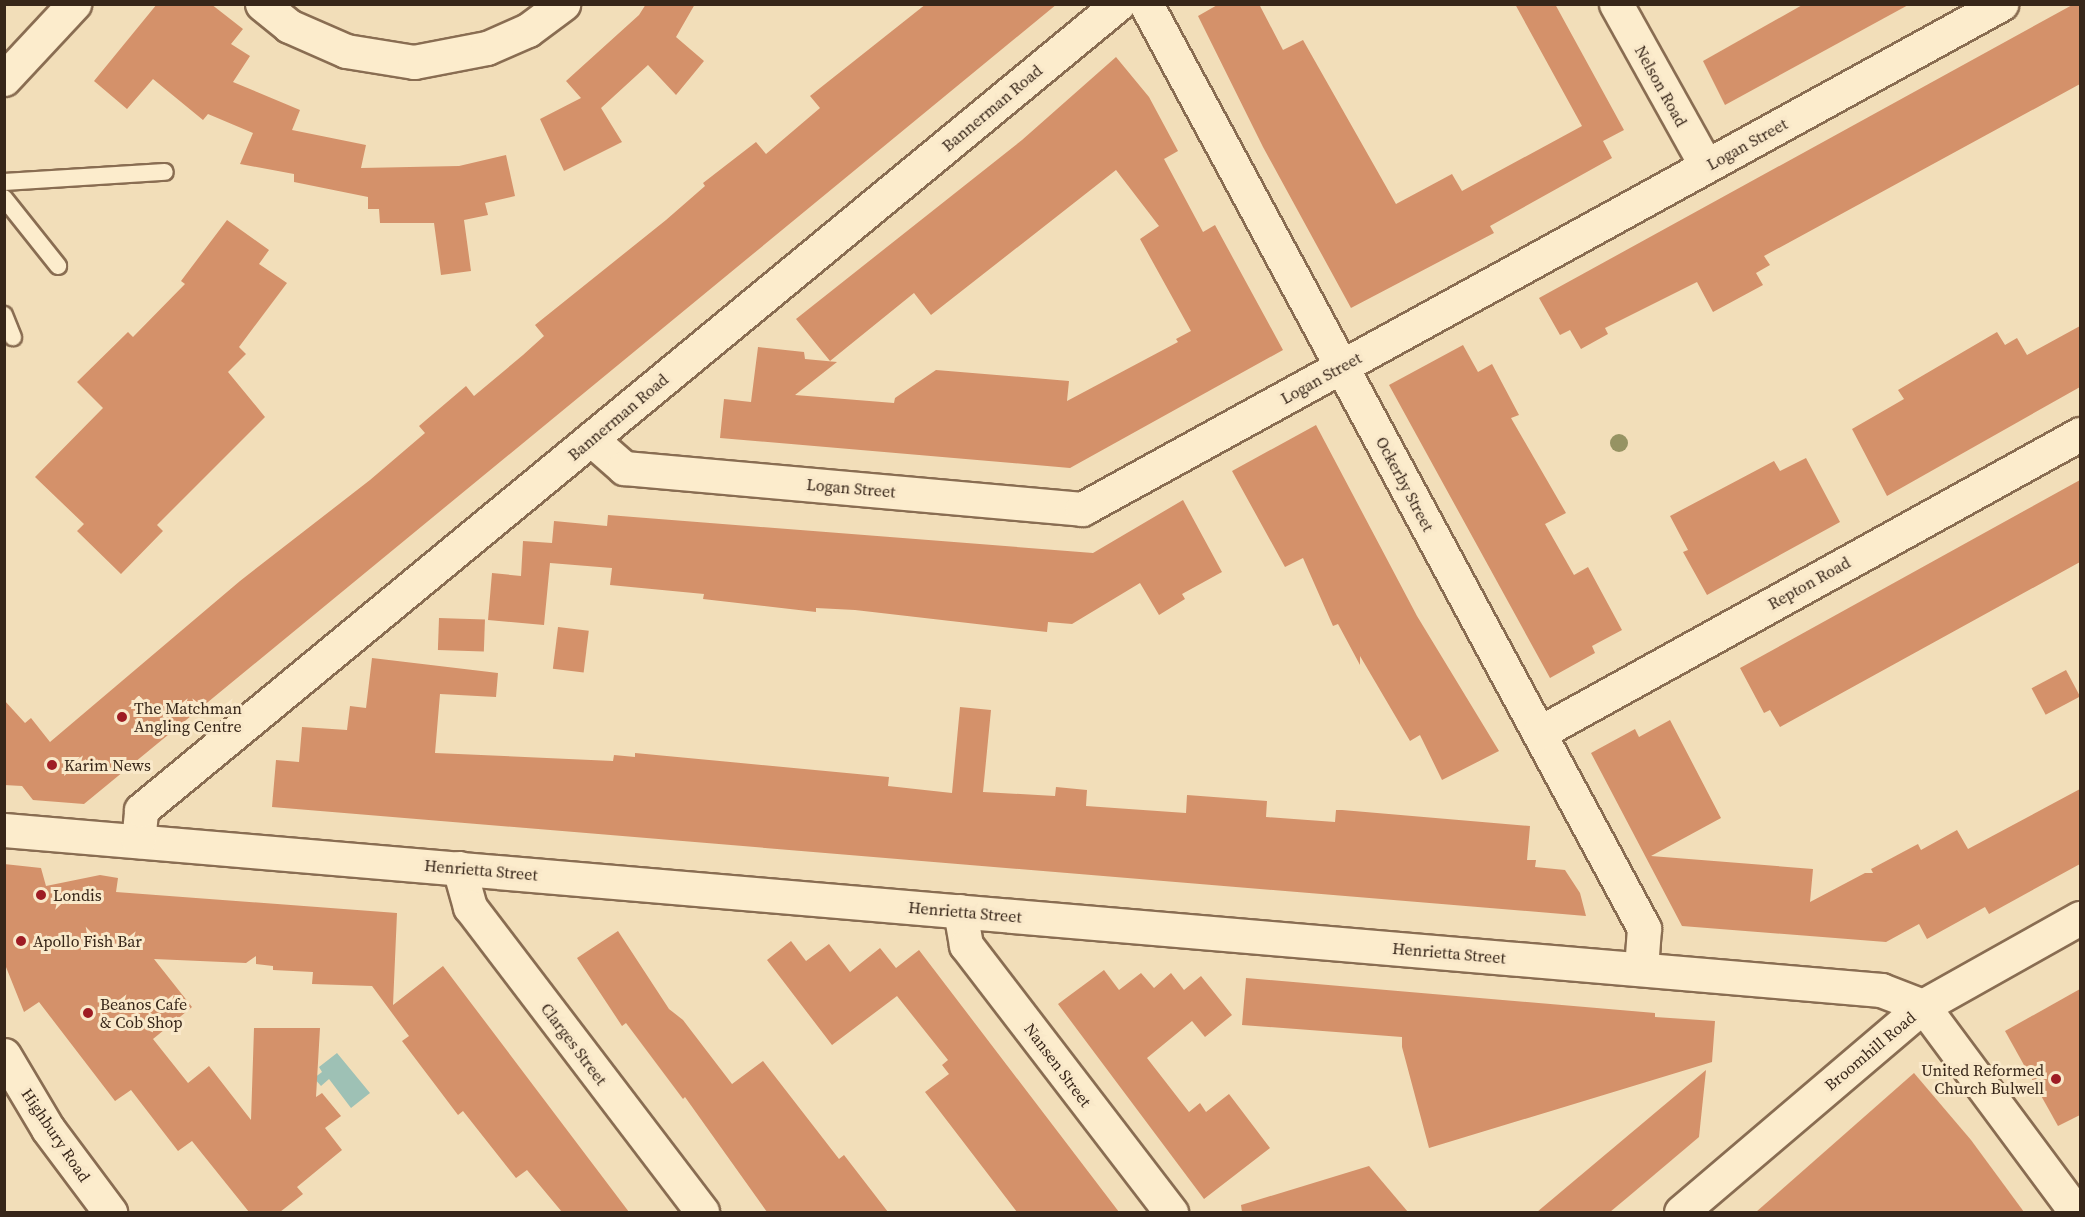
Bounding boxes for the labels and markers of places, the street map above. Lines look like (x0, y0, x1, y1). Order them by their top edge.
place label: The Matchman Angling Centre (134, 698, 242, 736)
marker: The Matchman Angling Centre (115, 710, 129, 724)
place label: Karim News (64, 755, 151, 775)
marker: Karim News (45, 758, 59, 772)
place label: Londis (53, 885, 102, 905)
marker: Londis (34, 888, 48, 902)
place label: Apollo Fish Bar (33, 931, 142, 951)
marker: Apollo Fish Bar (14, 934, 28, 948)
place label: Beanos Cafe & Cob Shop (100, 994, 187, 1032)
marker: Beanos Cafe & Cob Shop (81, 1006, 95, 1020)
place label: United Reformed Church Bulwell (1921, 1060, 2044, 1098)
marker: United Reformed Church Bulwell (2049, 1072, 2063, 1086)

